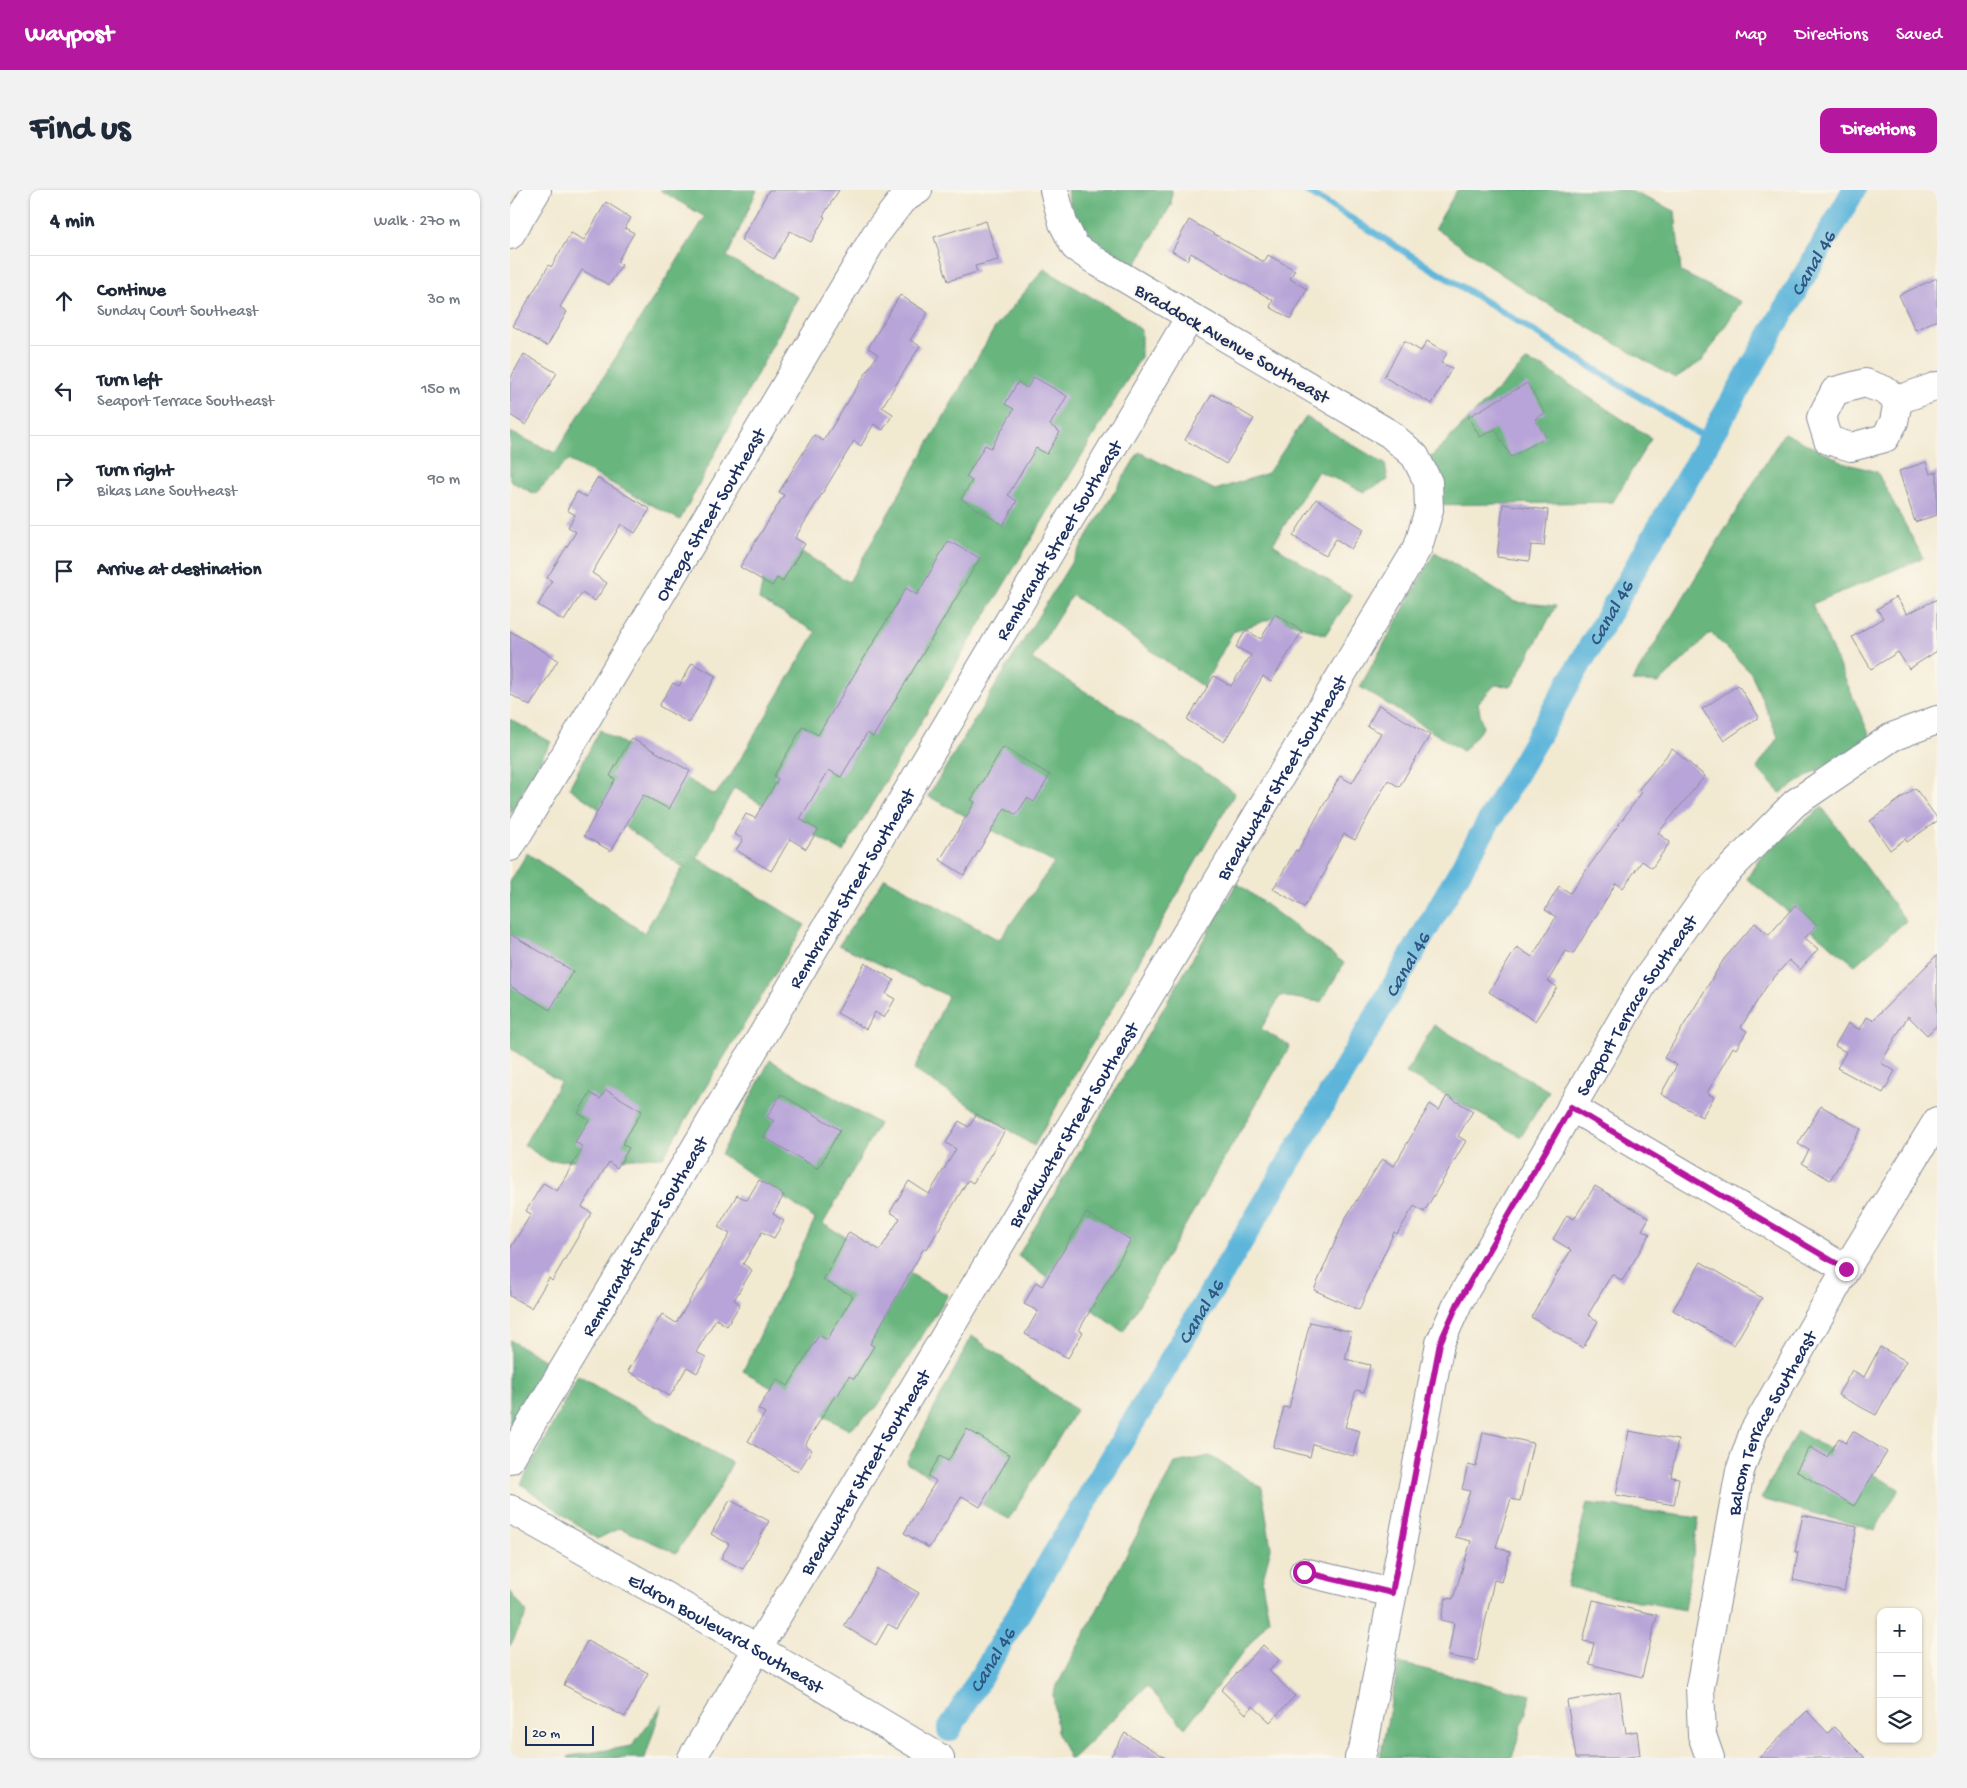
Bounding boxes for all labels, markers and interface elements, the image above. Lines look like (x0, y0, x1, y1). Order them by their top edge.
text: Waypost (25, 21, 113, 50)
text: Map (1735, 25, 1767, 46)
text: Directions (1795, 25, 1868, 46)
text: Saved (1896, 25, 1942, 46)
button: Directions (1820, 108, 1937, 153)
text: Find us (30, 110, 130, 151)
text: 4 min (50, 210, 94, 235)
text: Walk · 270 m (374, 213, 460, 232)
water label: Canal 46 (1787, 227, 1843, 301)
street label: Braddock Avenue Southeast (1129, 279, 1335, 411)
text: Continue (97, 280, 166, 303)
icon: ahead (50, 287, 78, 315)
text: 30 m (427, 291, 460, 310)
text: Sunday Court Southeast (97, 303, 258, 322)
text: Turn left (97, 370, 161, 393)
icon: left (50, 377, 78, 405)
text: 150 m (421, 381, 460, 400)
text: Seaport Terrace Southeast (97, 393, 274, 412)
street label: Ortega Street Southeast (651, 423, 774, 606)
street label: Rembrandt Street Southeast (992, 435, 1130, 646)
text: Turn right (97, 460, 173, 483)
icon: right (50, 467, 78, 495)
text: 90 m (428, 471, 460, 490)
text: Bikas Lane Southeast (97, 483, 237, 502)
icon: arrive (50, 557, 78, 585)
text: Arrive at destination (97, 559, 261, 582)
water label: Canal 46 (1585, 577, 1641, 651)
street label: Breakwater Street Southeast (1212, 670, 1355, 886)
street label: Rembrandt Street Southeast (785, 783, 923, 994)
street label: Seaport Terrace Southeast (1572, 910, 1705, 1101)
water label: Canal 46 (1381, 928, 1438, 1002)
street label: Breakwater Street Southeast (1004, 1017, 1147, 1234)
street label: Rembrandt Street Southeast (578, 1131, 716, 1342)
route end (1835, 1258, 1858, 1281)
water label: Canal 46 (1174, 1276, 1231, 1350)
street label: Balcom Terrace Southeast (1724, 1326, 1825, 1519)
street label: Breakwater Street Southeast (796, 1365, 938, 1581)
route start (1293, 1561, 1316, 1584)
street label: Eldron Boulevard Southeast (623, 1570, 829, 1701)
map controls (1877, 1608, 1922, 1743)
button: + (1877, 1608, 1922, 1653)
water label: Canal 46 (966, 1624, 1023, 1698)
button: − (1877, 1653, 1922, 1698)
button: layers (1877, 1698, 1922, 1743)
scale bar (525, 1723, 594, 1746)
text: 20 m (532, 1726, 560, 1743)

